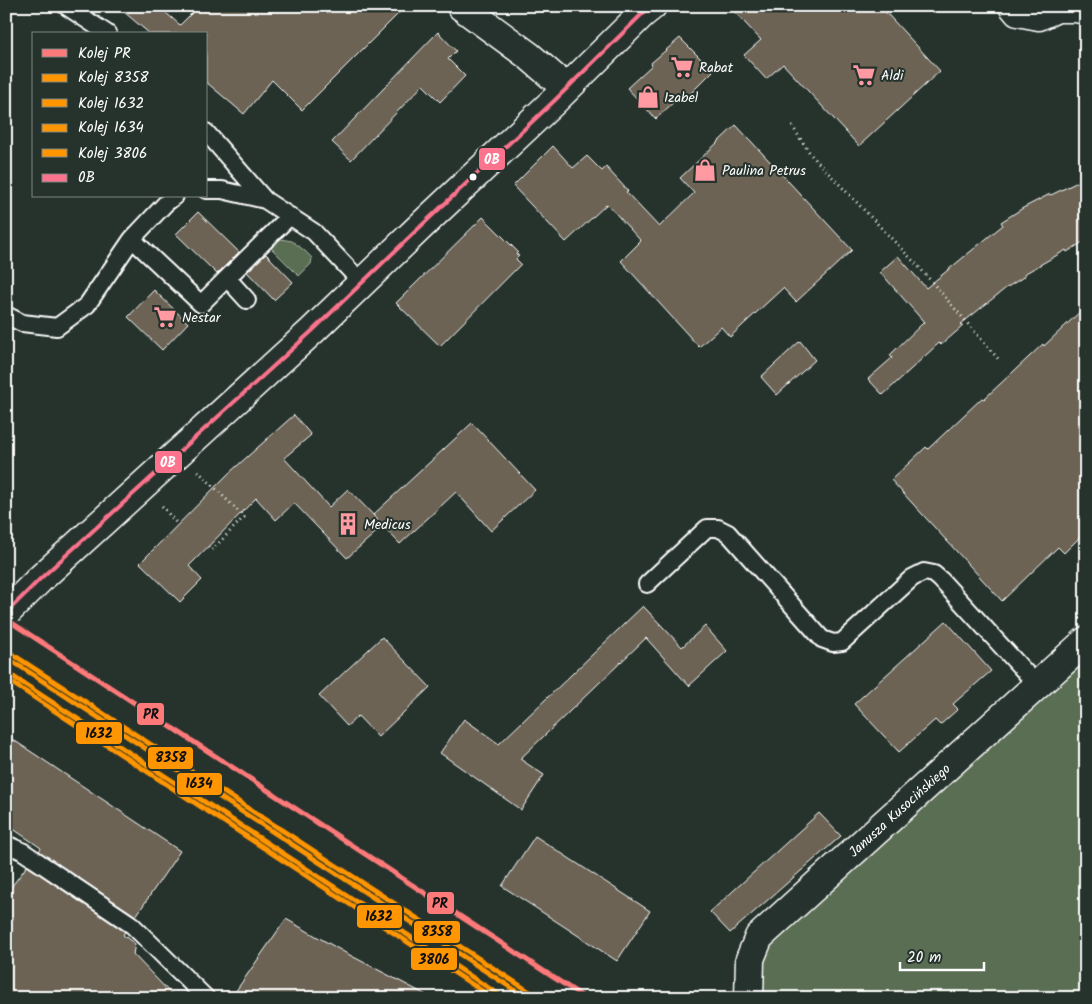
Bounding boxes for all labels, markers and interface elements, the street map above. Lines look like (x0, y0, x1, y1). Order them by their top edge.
legend (32, 32, 208, 198)
text: Kolej PR (78, 42, 131, 66)
supermarket icon: Rabat (669, 54, 695, 80)
place label: Rabat (699, 57, 734, 79)
supermarket icon: Aldi (851, 62, 877, 88)
place label: Aldi (881, 65, 904, 87)
text: Kolej 8358 (78, 66, 150, 90)
shop icon: Izabel (635, 84, 661, 110)
place label: Izabel (664, 87, 699, 109)
text: Kolej 1632 (78, 92, 144, 116)
text: Kolej 1634 (78, 116, 144, 140)
text: Kolej 3806 (78, 142, 147, 166)
line badge: 0B (478, 147, 506, 171)
text: 0B (484, 149, 500, 171)
shop icon: Paulina Petrus (692, 157, 718, 183)
place label: Paulina Petrus (722, 160, 806, 182)
text: 0B (78, 166, 95, 190)
unlabelled marker (468, 172, 478, 182)
supermarket icon: Nestar (152, 304, 178, 330)
place label: Nestar (182, 307, 222, 329)
line badge: 0B (154, 450, 183, 474)
text: 0B (160, 452, 176, 474)
building icon: Medicus (335, 511, 361, 537)
place label: Medicus (364, 514, 411, 536)
line badge: PR (136, 702, 165, 726)
text: PR (143, 704, 160, 726)
line badge: 1632 (75, 721, 123, 745)
text: 1632 (85, 723, 113, 745)
line badge: 8358 (147, 746, 194, 770)
text: 8358 (155, 747, 187, 769)
street label: Janusza Kusocińskiego (844, 759, 956, 863)
line badge: 1634 (176, 772, 223, 796)
text: 1634 (185, 773, 213, 795)
line badge: PR (426, 891, 455, 915)
text: PR (432, 893, 449, 915)
line badge: 1632 (356, 904, 403, 929)
text: 1632 (365, 906, 393, 928)
line badge: 8358 (413, 920, 461, 944)
text: 8358 (421, 921, 453, 943)
scale bar (900, 939, 983, 971)
text: 20 m (907, 946, 941, 970)
line badge: 3806 (410, 947, 458, 971)
text: 3806 (418, 949, 450, 971)

